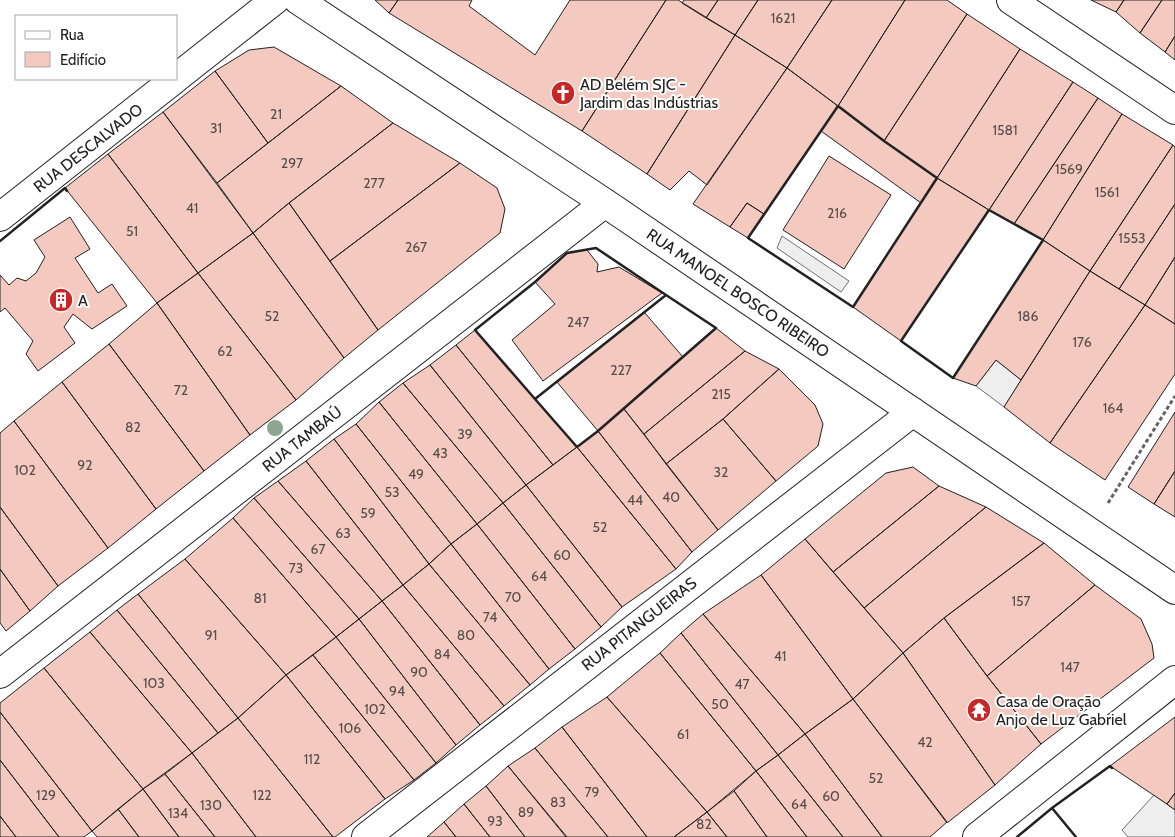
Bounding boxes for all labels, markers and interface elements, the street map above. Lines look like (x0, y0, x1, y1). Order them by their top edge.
house number: 1621 (771, 9, 795, 27)
legend (15, 15, 178, 80)
text: Rua (60, 26, 85, 44)
text: Edifício (60, 51, 106, 69)
place label: AD Belém SJC - Jardim das Indústrias (579, 75, 718, 112)
church icon: AD Belém SJC - Jardim das Indústrias (550, 80, 576, 106)
street label: RUA DESCALVADO (30, 100, 146, 196)
house number: 21 (270, 105, 282, 123)
house number: 31 (210, 119, 222, 137)
house number: 1581 (992, 121, 1018, 139)
house number: 297 (281, 154, 303, 172)
house number: 1569 (1055, 160, 1083, 178)
house number: 277 (363, 174, 385, 192)
house number: 1561 (1095, 183, 1119, 201)
house number: 41 (186, 199, 198, 217)
house number: 216 (827, 204, 847, 222)
house number: 51 (126, 222, 138, 240)
street label: RUA MANOEL BOSCO RIBEIRO (643, 225, 833, 361)
house number: 1553 (1118, 229, 1146, 247)
house number: 267 (405, 238, 427, 256)
building icon: A (48, 287, 74, 313)
place label: A (78, 291, 88, 310)
house number: 52 (265, 307, 279, 325)
house number: 186 (1018, 307, 1039, 325)
house number: 247 (567, 313, 589, 331)
house number: 176 (1072, 333, 1092, 351)
house number: 62 (217, 342, 233, 360)
house number: 227 (610, 361, 632, 379)
house number: 72 (174, 381, 188, 399)
house number: 215 (711, 385, 731, 403)
house number: 164 (1103, 399, 1123, 417)
street label: RUA TAMBAÚ (258, 402, 346, 476)
house number: 82 (125, 418, 141, 436)
house number: 39 (457, 425, 473, 443)
house number: 43 (432, 444, 448, 462)
house number: 92 (77, 456, 93, 474)
house number: 102 (14, 461, 36, 479)
house number: 32 (714, 463, 728, 481)
house number: 49 (408, 465, 424, 483)
house number: 53 (384, 483, 400, 501)
house number: 40 (662, 488, 680, 506)
house number: 44 (627, 491, 643, 509)
house number: 59 (360, 504, 376, 522)
house number: 52 (593, 518, 607, 536)
house number: 63 (335, 524, 351, 542)
house number: 67 (311, 540, 325, 558)
house number: 60 (553, 546, 571, 564)
house number: 73 (289, 559, 303, 577)
house number: 64 (531, 567, 547, 585)
street label: RUA PITANGUEIRAS (578, 573, 700, 675)
house number: 70 (505, 588, 522, 606)
house number: 81 (253, 589, 267, 607)
house number: 157 (1011, 592, 1031, 610)
house number: 74 (483, 608, 497, 626)
house number: 91 (205, 626, 217, 644)
house number: 80 (457, 626, 475, 644)
house number: 84 (434, 645, 450, 663)
house number: 41 (774, 647, 786, 665)
house number: 147 (1060, 658, 1080, 676)
house number: 90 (410, 663, 428, 681)
house number: 103 (143, 674, 165, 692)
house number: 47 (734, 675, 750, 693)
house number: 94 (389, 682, 405, 700)
place label: Casa de Oração Anjo de Luz Gabriel (996, 692, 1127, 729)
house number: 50 (711, 695, 729, 713)
temple icon: Casa de Oração Anjo de Luz Gabriel (966, 697, 992, 723)
house number: 102 (364, 700, 386, 718)
house number: 106 (339, 719, 361, 737)
house number: 61 (677, 725, 689, 743)
house number: 42 (917, 733, 933, 751)
house number: 112 (304, 750, 320, 768)
house number: 52 (869, 769, 883, 787)
house number: 79 (585, 783, 600, 801)
house number: 129 (36, 786, 56, 804)
house number: 122 (252, 786, 272, 804)
house number: 60 (822, 787, 840, 805)
house number: 83 (550, 793, 566, 811)
house number: 64 (791, 795, 807, 813)
house number: 130 (200, 796, 222, 814)
house number: 89 (518, 803, 534, 821)
house number: 134 (168, 804, 188, 822)
house number: 93 (487, 812, 503, 830)
house number: 82 (696, 815, 712, 833)

